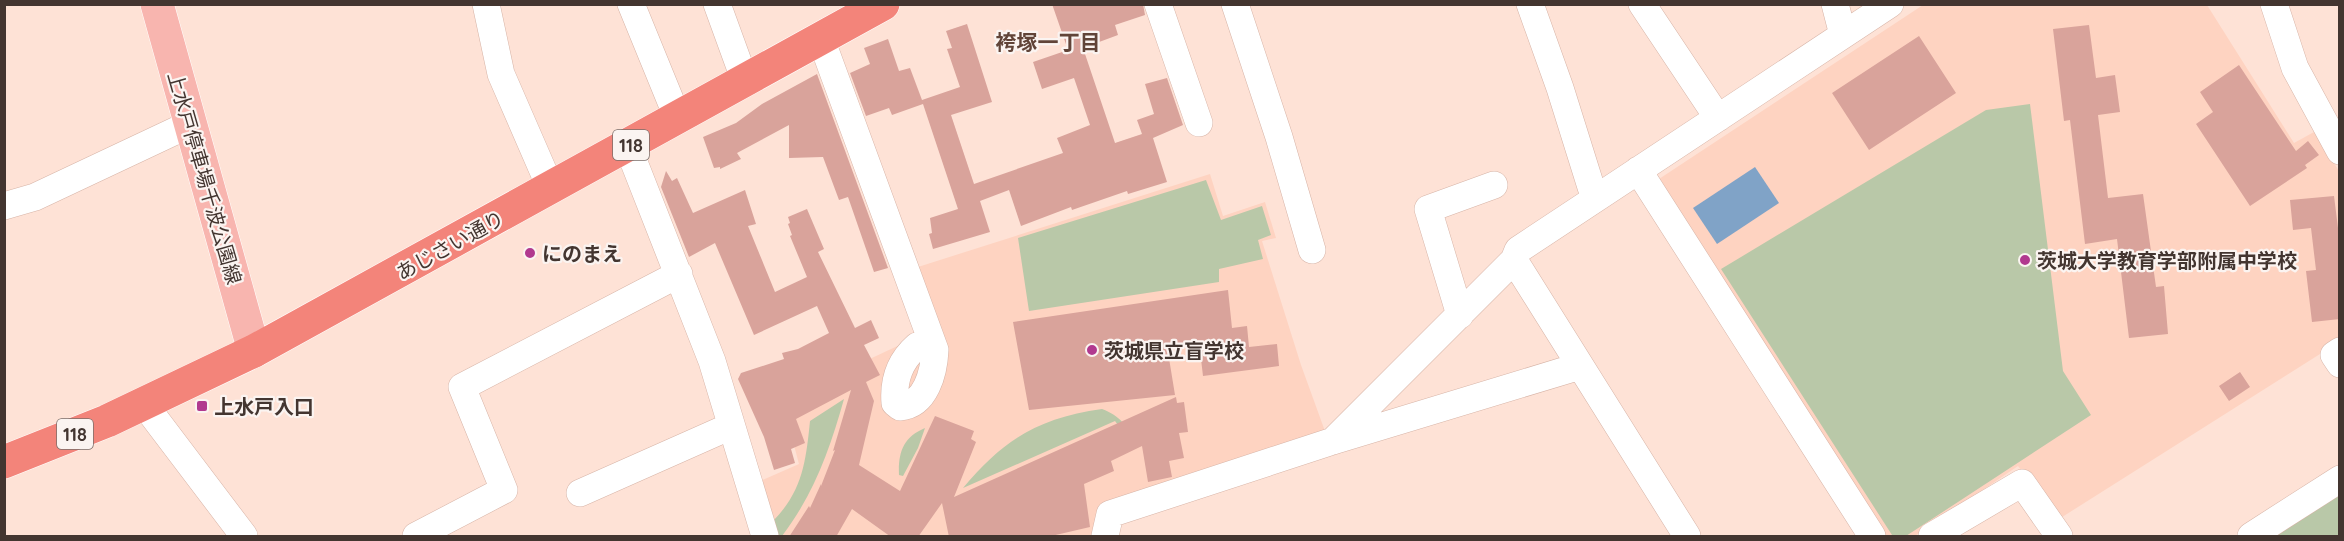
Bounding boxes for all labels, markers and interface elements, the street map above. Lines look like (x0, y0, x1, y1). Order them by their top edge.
district label: 袴塚一丁目 (996, 29, 1101, 55)
street label: 上水戸停車場千波公園線 (163, 69, 247, 287)
road number: 118 (613, 130, 649, 160)
street label: あじさい通り (391, 205, 509, 285)
place label: にのまえ (542, 241, 622, 266)
marker: にのまえ (523, 246, 537, 260)
place label: 茨城大学教育学部附属中学校 (2037, 248, 2297, 273)
marker: 茨城大学教育学部附属中学校 (2018, 253, 2032, 267)
place label: 茨城県立盲学校 (1104, 338, 1244, 363)
marker: 茨城県立盲学校 (1085, 343, 1099, 357)
place label: 上水戸入口 (214, 394, 314, 419)
marker: 上水戸入口 (195, 399, 209, 413)
road number: 118 (57, 419, 93, 449)

